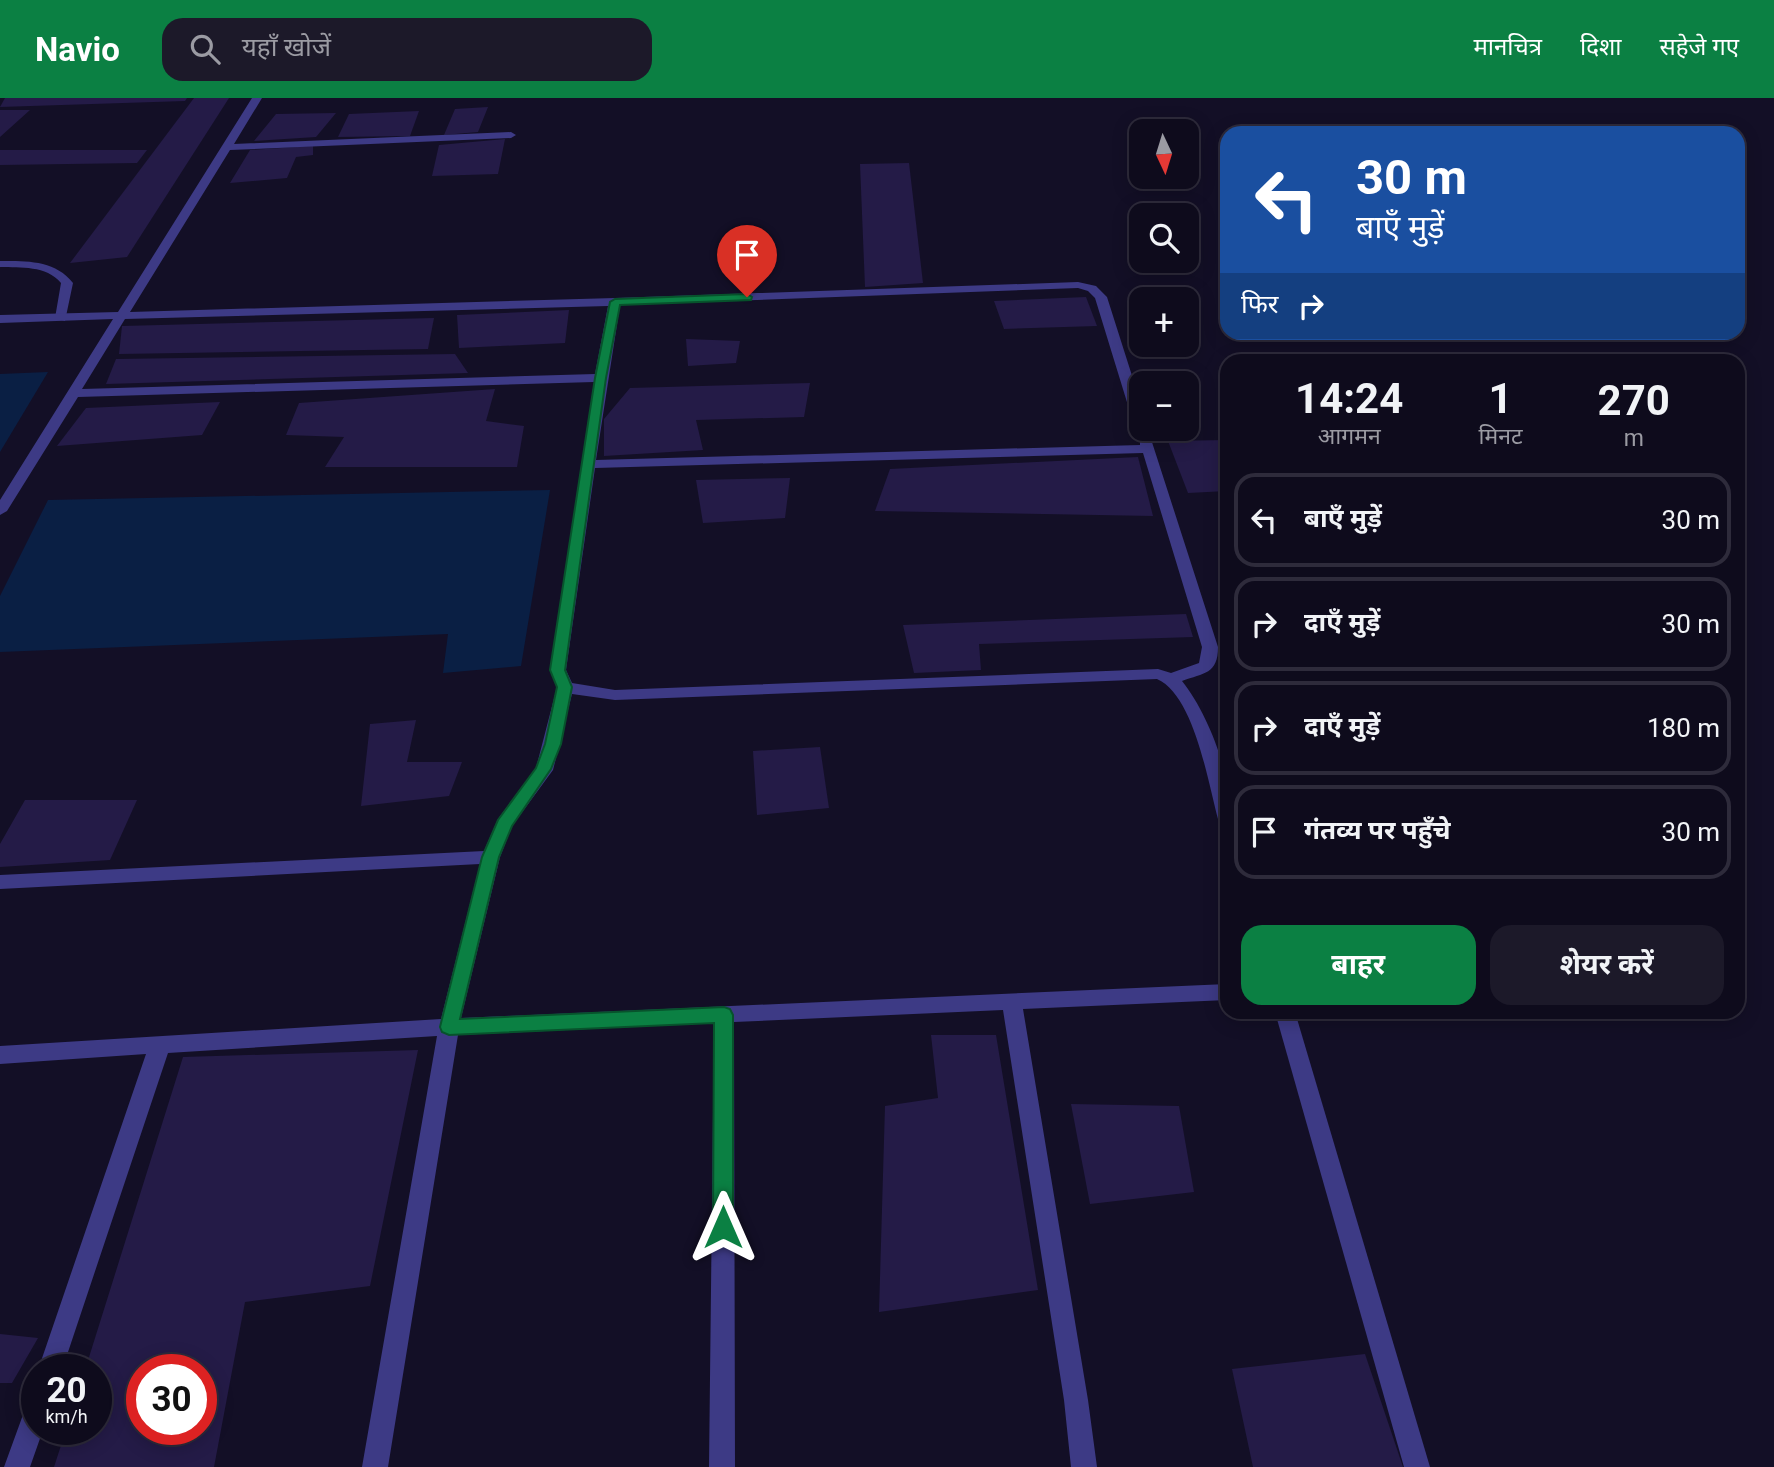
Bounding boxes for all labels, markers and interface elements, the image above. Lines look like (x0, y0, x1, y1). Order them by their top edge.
search box (162, 18, 652, 81)
text: Navio (35, 30, 120, 69)
icon: search (186, 30, 224, 68)
text: यहाँ खोजें (242, 32, 331, 62)
text: मानचित्र (1473, 33, 1542, 61)
text: दिशा (1580, 33, 1621, 61)
text: सहेजे गए (1659, 33, 1739, 61)
north arrow (1129, 119, 1199, 189)
map controls (1129, 119, 1199, 441)
text: 30 m (1356, 149, 1467, 206)
icon: left (1241, 154, 1332, 245)
button: search (1129, 203, 1199, 273)
text: बाएँ मुड़ें (1356, 208, 1444, 246)
pin (717, 225, 777, 297)
icon: arrive (728, 236, 766, 274)
button: + (1129, 287, 1199, 357)
icon: right (1292, 287, 1330, 325)
text: फिर (1241, 289, 1278, 319)
button: − (1129, 371, 1199, 441)
text: 14:24 (1295, 374, 1403, 423)
text: 1 (1488, 374, 1513, 423)
text: 270 (1598, 376, 1670, 425)
text: आगमन (1318, 423, 1381, 450)
text: मिनट (1478, 423, 1523, 450)
text: m (1624, 425, 1644, 452)
icon: left (1245, 501, 1283, 539)
text: बाएँ मुड़ें (1304, 503, 1382, 533)
text: 30 m (1662, 505, 1720, 535)
icon: right (1245, 605, 1283, 643)
text: दाएँ मुड़ें (1304, 607, 1380, 637)
text: 30 m (1662, 609, 1720, 639)
icon: right (1245, 709, 1283, 747)
text: दाएँ मुड़ें (1304, 711, 1380, 741)
text: 180 m (1647, 713, 1720, 743)
icon: arrive (1245, 813, 1283, 851)
text: गंतव्य पर पहुँचे (1304, 815, 1451, 845)
text: 30 m (1662, 817, 1720, 847)
button: बाहर (1241, 925, 1476, 1005)
button: शेयर करें (1490, 925, 1724, 1005)
position arrow (686, 1190, 760, 1264)
speed limit sign: 30 (126, 1354, 217, 1445)
text: 20 (46, 1370, 87, 1411)
text: km/h (45, 1406, 88, 1427)

